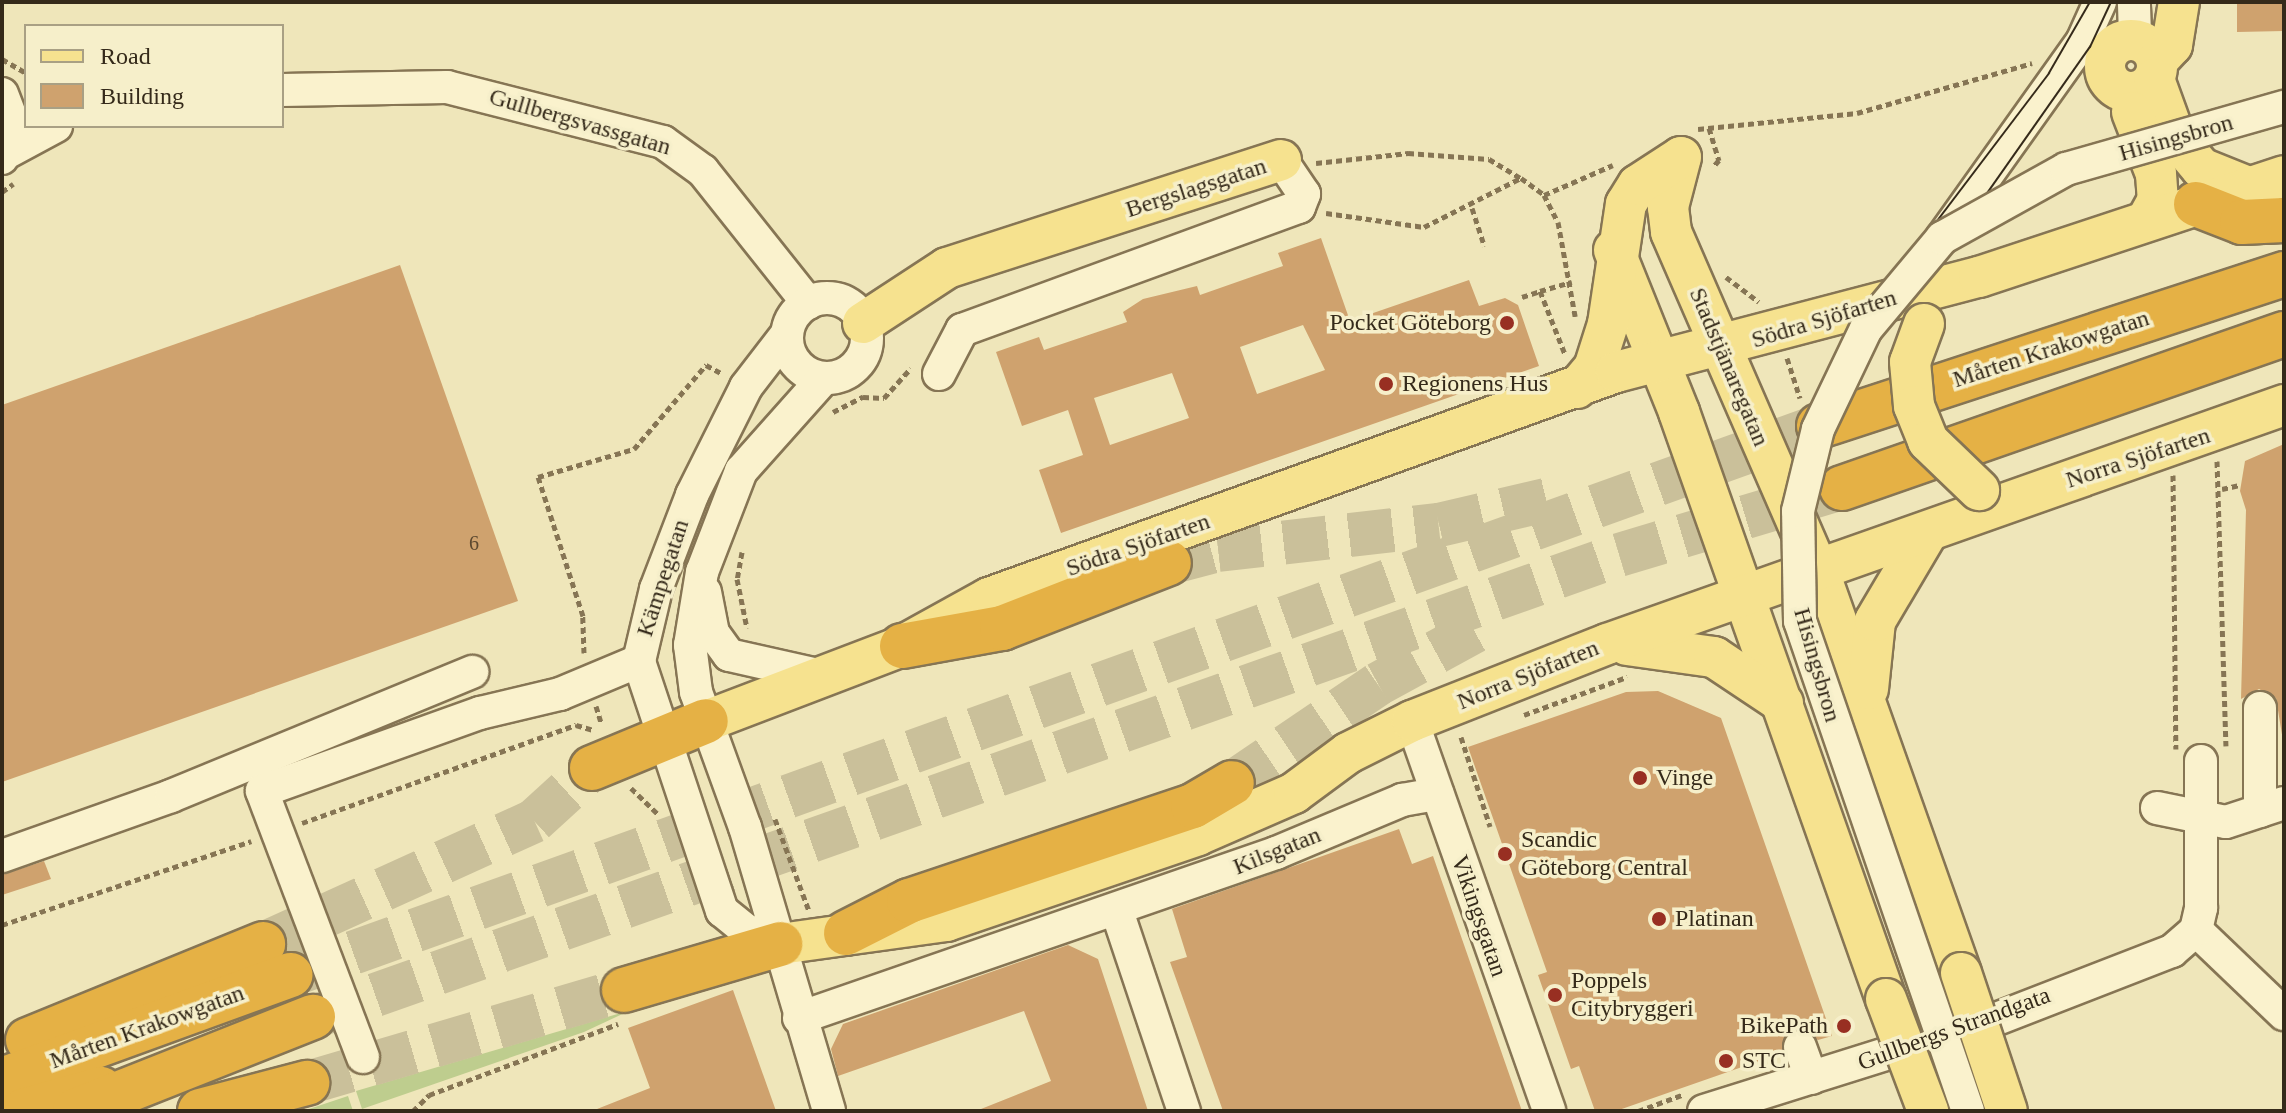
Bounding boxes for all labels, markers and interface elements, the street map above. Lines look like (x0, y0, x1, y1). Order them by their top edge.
legend (24, 24, 284, 128)
text: Road (100, 43, 151, 69)
street label: Gullbergsvassgatan (486, 82, 674, 162)
text: Building (100, 83, 184, 109)
street label: Hisingsbron (2116, 108, 2236, 168)
street label: Bergslagsgatan (1122, 152, 1270, 224)
street label: Stadstjänaregatan (1683, 283, 1775, 451)
street label: Södra Sjöfarten (1748, 283, 1900, 355)
street label: Mårten Krakowgatan (1949, 304, 2153, 394)
place label: Pocket Göteborg (1329, 309, 1491, 337)
marker: Pocket Göteborg (1498, 314, 1516, 332)
place label: Regionens Hus (1402, 370, 1548, 398)
marker: Regionens Hus (1377, 375, 1395, 393)
street label: Norra Sjöfarten (2062, 421, 2214, 495)
street label: Södra Sjöfarten (1062, 507, 1214, 583)
street label: Kämpegatan (631, 516, 695, 640)
house number: 6 (469, 531, 479, 555)
street label: Hisingsbron (1787, 605, 1847, 725)
street label: Norra Sjöfarten (1453, 634, 1603, 716)
place label: Vinge (1656, 764, 1713, 792)
marker: Vinge (1631, 769, 1649, 787)
street label: Kilsgatan (1229, 820, 1325, 882)
place label: Scandic Göteborg Central (1521, 826, 1688, 882)
marker: Scandic Göteborg Central (1496, 845, 1514, 863)
street label: Vikingsgatan (1445, 851, 1513, 981)
place label: Platinan (1675, 905, 1754, 933)
marker: Platinan (1650, 910, 1668, 928)
place label: Poppels Citybryggeri (1571, 967, 1694, 1023)
street label: Mårten Krakowgatan (46, 978, 248, 1076)
street label: Gullbergs Strandgata (1854, 981, 2054, 1077)
marker: Poppels Citybryggeri (1546, 986, 1564, 1004)
place label: BikePath (1740, 1012, 1828, 1040)
marker: BikePath (1835, 1017, 1853, 1035)
place label: STC (1742, 1047, 1786, 1075)
marker: STC (1717, 1052, 1735, 1070)

